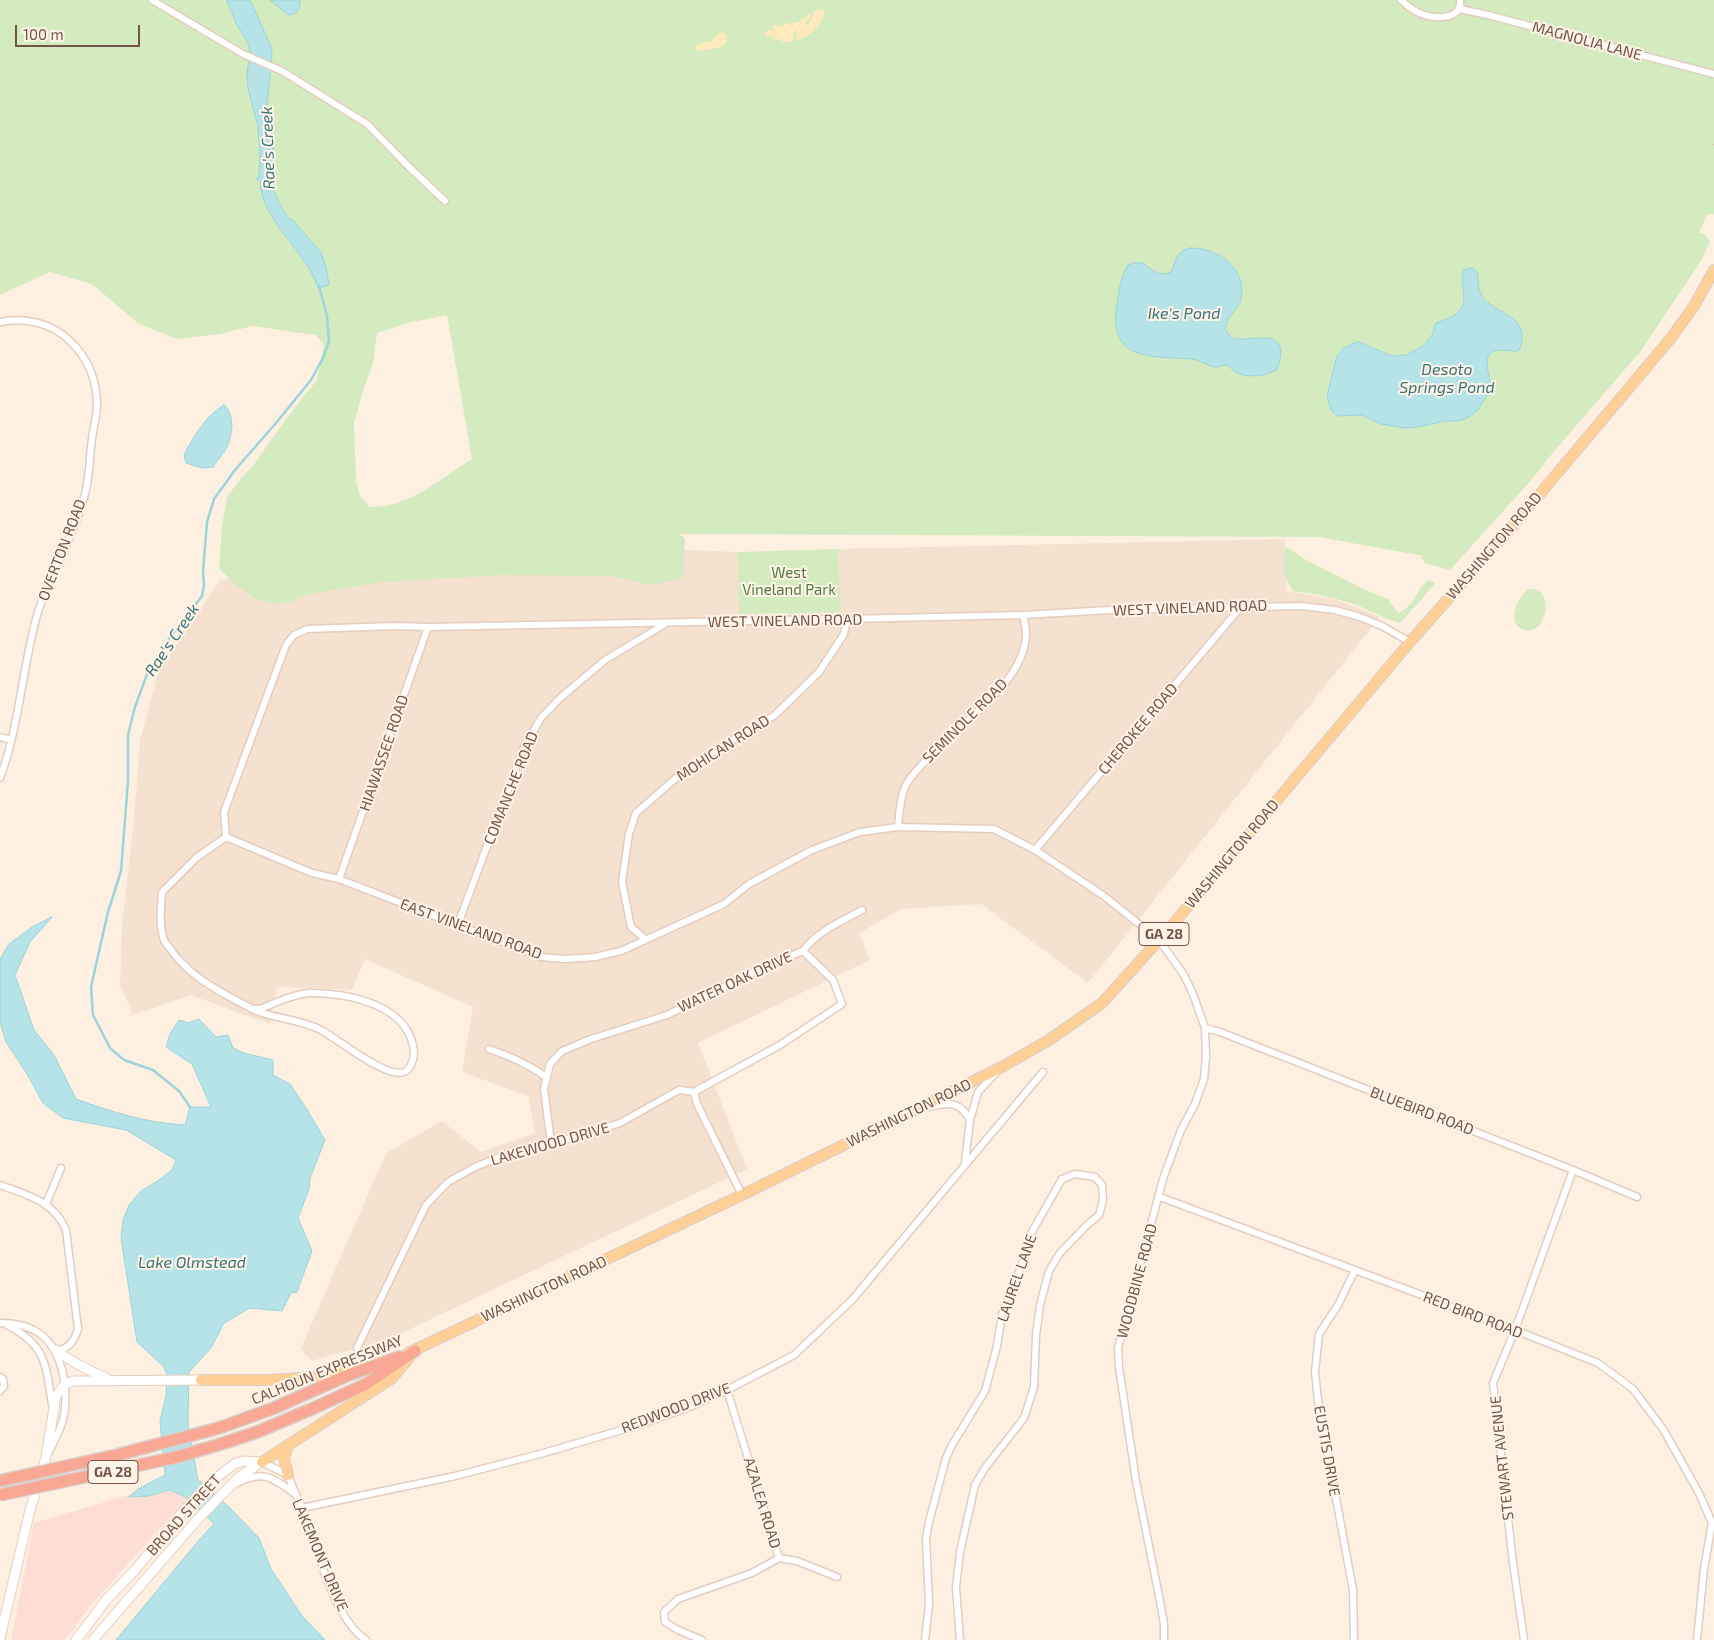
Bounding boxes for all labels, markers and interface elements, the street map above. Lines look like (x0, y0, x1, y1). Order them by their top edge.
scale bar (18, 15, 142, 47)
street label: MAGNOLIA LANE (1530, 18, 1644, 64)
text: 100 m (23, 25, 64, 43)
water label: Rae's Creek (257, 106, 279, 190)
water label: Ike's Pond (1148, 304, 1220, 324)
water label: Desoto Springs Pond (1399, 360, 1495, 398)
street label: WASHINGTON ROAD (1442, 489, 1546, 603)
street label: OVERTON ROAD (34, 497, 90, 603)
park label: West Vineland Park (742, 564, 836, 599)
street label: WEST VINELAND ROAD (1112, 596, 1268, 620)
water label: Rae's Creek (141, 600, 203, 680)
street label: WEST VINELAND ROAD (708, 611, 862, 631)
street label: SEMINOLE ROAD (919, 675, 1011, 767)
street label: CHEROKEE ROAD (1095, 680, 1181, 778)
street label: HIAWASSEE ROAD (356, 693, 412, 813)
street label: MOHICAN ROAD (673, 711, 773, 785)
street label: COMANCHE ROAD (480, 729, 542, 847)
street label: WASHINGTON ROAD (1181, 796, 1283, 912)
street label: EAST VINELAND ROAD (398, 895, 544, 963)
road number: GA 28 (1139, 922, 1189, 946)
street label: WATER OAK DRIVE (675, 948, 795, 1016)
street label: WASHINGTON ROAD (844, 1075, 974, 1151)
street label: BLUEBIRD ROAD (1368, 1083, 1476, 1139)
street label: LAKEWOOD DRIVE (489, 1118, 611, 1170)
street label: WOODBINE ROAD (1113, 1222, 1161, 1340)
street label: LAUREL LANE (994, 1232, 1040, 1324)
street label: WASHINGTON ROAD (478, 1252, 610, 1326)
water label: Lake Olmstead (138, 1253, 246, 1273)
street label: RED BIRD ROAD (1421, 1288, 1525, 1342)
street label: CALHOUN EXPRESSWAY (249, 1331, 405, 1409)
street label: REDWOOD DRIVE (619, 1379, 733, 1437)
street label: STEWART AVENUE (1487, 1395, 1517, 1521)
street label: EUSTIS DRIVE (1310, 1404, 1344, 1498)
street label: AZALEA ROAD (740, 1455, 784, 1551)
road number: GA 28 (88, 1460, 138, 1484)
street label: BROAD STREET (143, 1471, 225, 1559)
street label: LAKEMONT DRIVE (288, 1496, 352, 1614)

